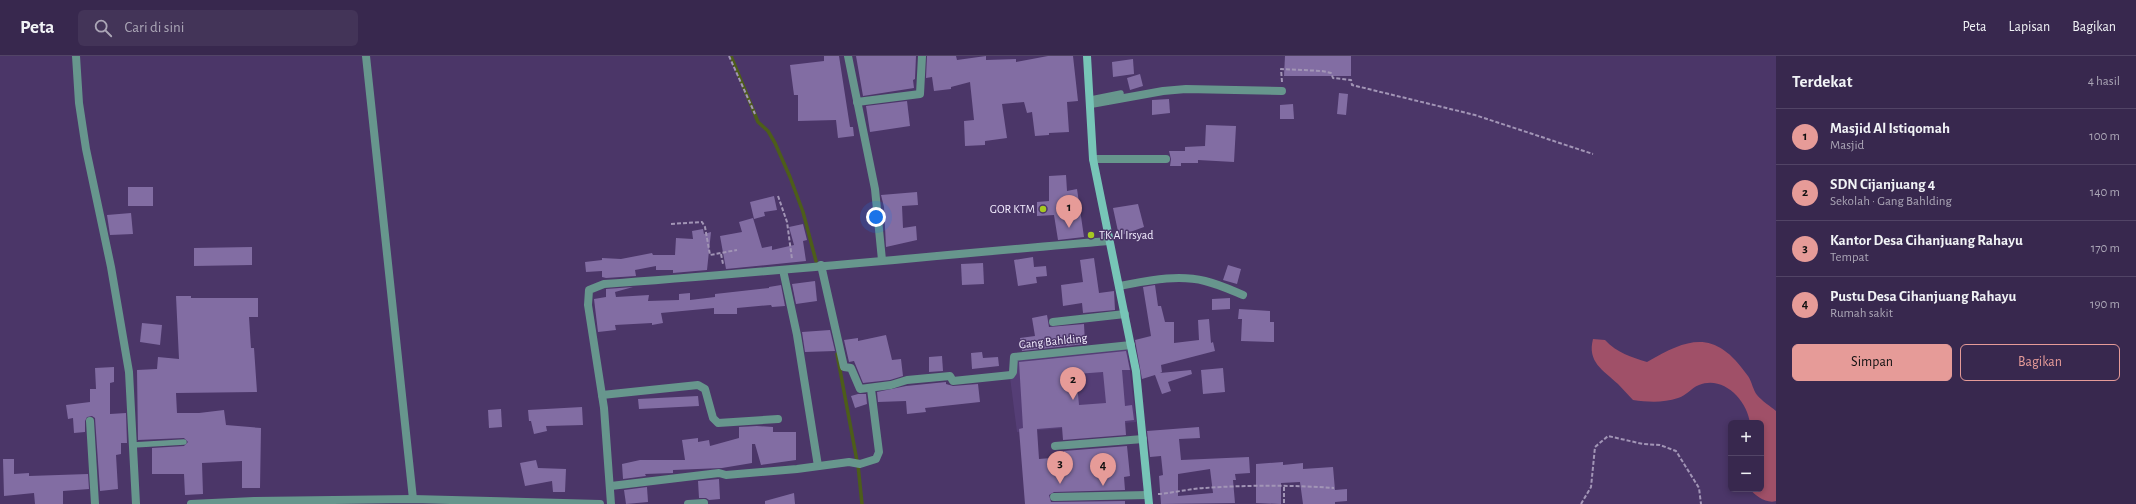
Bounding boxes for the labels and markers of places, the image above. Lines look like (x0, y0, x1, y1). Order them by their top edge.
pin: 1 (1056, 195, 1082, 228)
place label: GOR KTM (990, 203, 1035, 215)
marker: GOR KTM (1038, 204, 1048, 214)
place label: TK Al Irsyad (1099, 229, 1153, 242)
marker: TK Al Irsyad (1086, 230, 1096, 240)
pin: 2 (1060, 367, 1086, 400)
pin: 3 (1047, 451, 1073, 484)
pin: 4 (1090, 453, 1116, 486)

